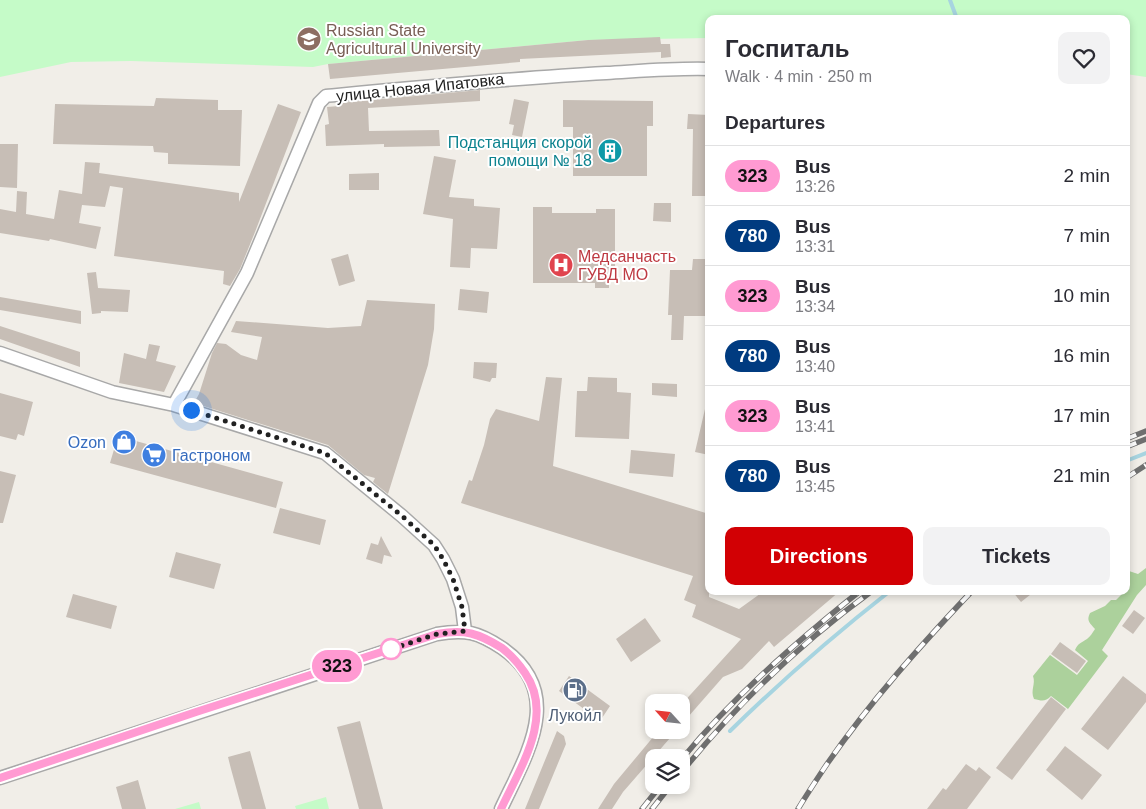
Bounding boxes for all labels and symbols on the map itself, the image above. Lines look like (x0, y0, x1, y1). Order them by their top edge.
place label: Russian State Agricultural University (326, 22, 481, 57)
school or university icon: Russian State Agricultural University (296, 26, 322, 52)
street label: улица Новая Ипатовка (335, 70, 505, 105)
place label: Подстанция скорой помощи № 18 (448, 134, 592, 169)
building icon: Подстанция скорой помощи № 18 (597, 138, 623, 164)
place label: Медсанчасть ГУВД МО (578, 248, 676, 283)
hospital icon: Медсанчасть ГУВД МО (548, 252, 574, 278)
your location (179, 398, 204, 423)
shop icon: Ozon (111, 429, 137, 455)
place label: Ozon (68, 434, 106, 451)
supermarket icon: Гастроном (141, 442, 167, 468)
place label: Гастроном (172, 447, 251, 464)
unlabelled marker (380, 638, 402, 660)
line badge: 323 (308, 650, 366, 682)
fuel station icon: Лукойл (562, 677, 588, 703)
north arrow (645, 694, 690, 739)
place label: Лукойл (548, 707, 602, 724)

